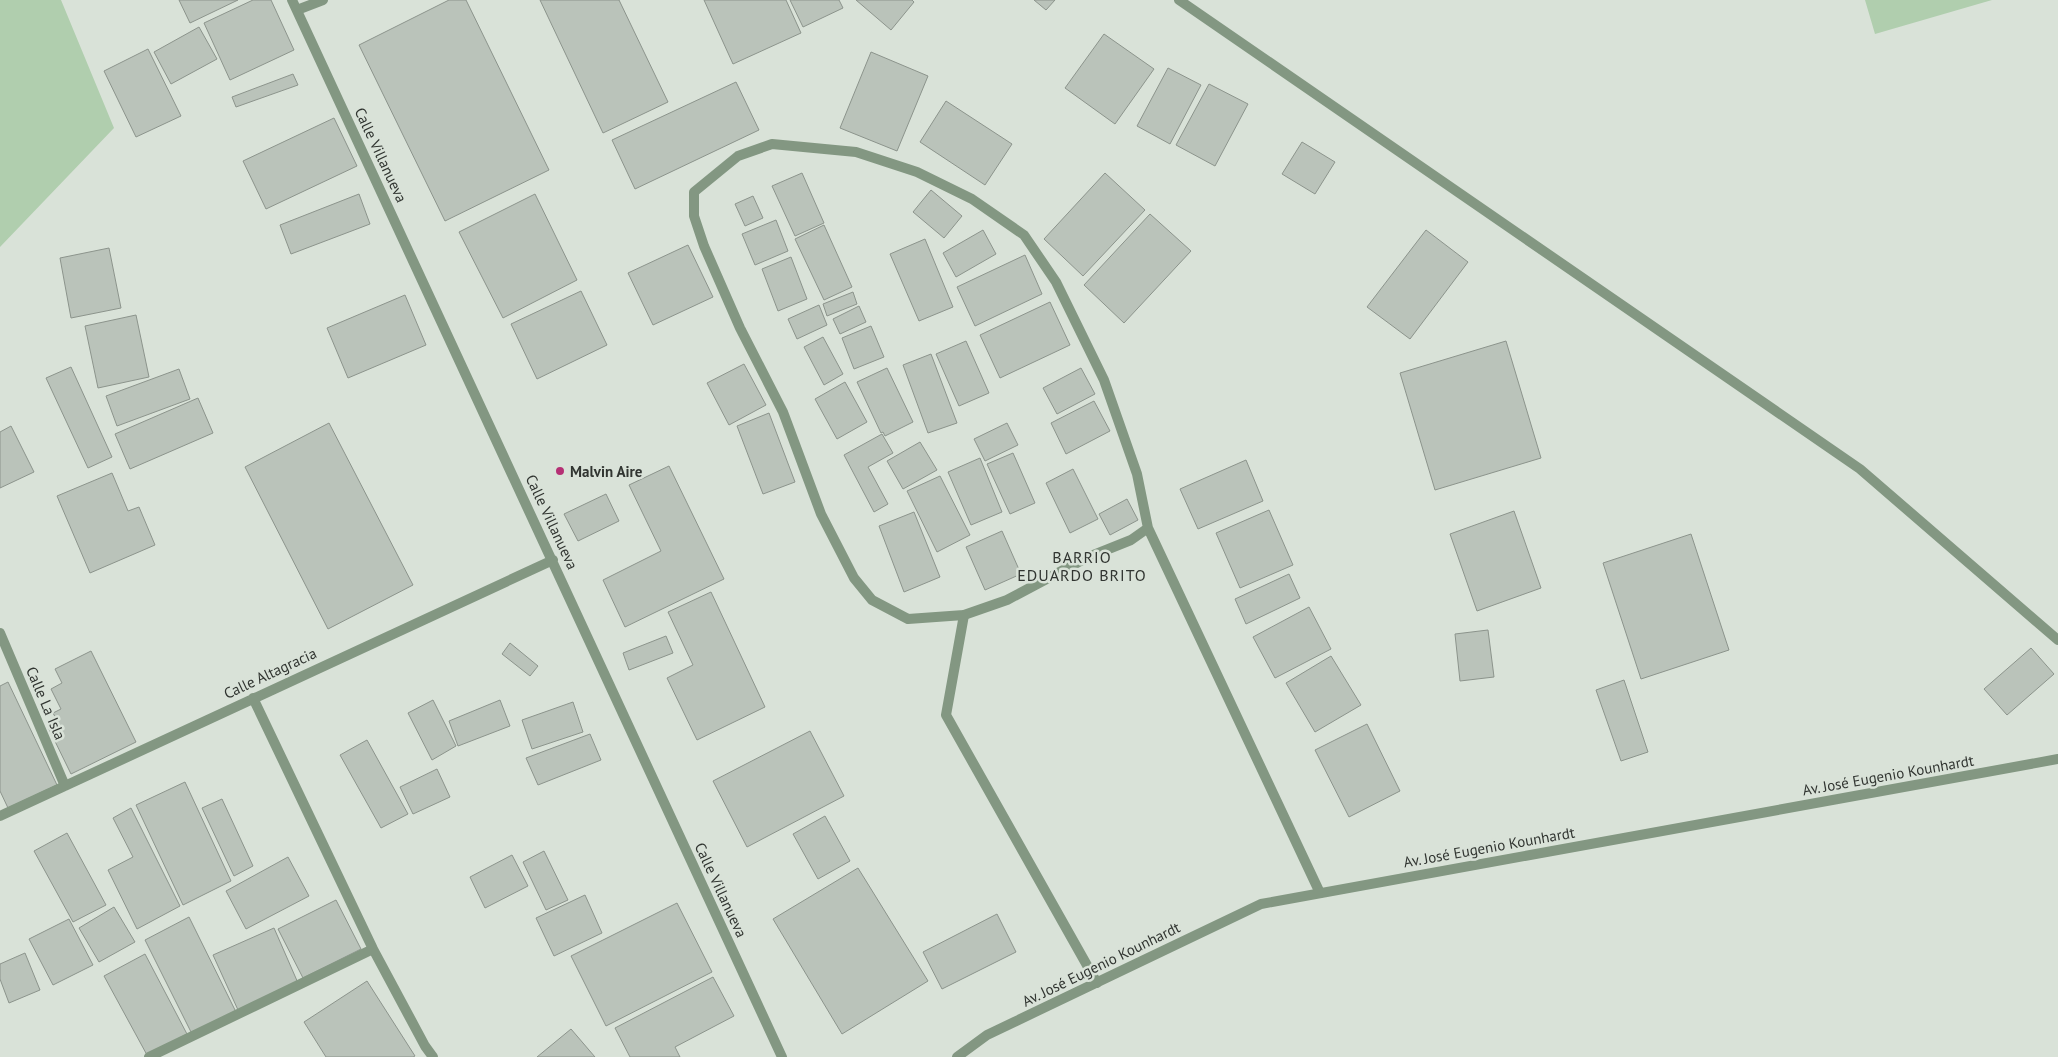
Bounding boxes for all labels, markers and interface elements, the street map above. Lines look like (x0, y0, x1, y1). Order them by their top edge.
street label: Calle Villanueva (351, 104, 411, 206)
place label: Malvin Aire (570, 462, 643, 481)
marker: Malvin Aire (554, 465, 566, 477)
street label: Calle Villanueva (522, 471, 582, 573)
district label: BARRIO EDUARDO BRITO (1017, 547, 1147, 585)
street label: Calle Altagracia (221, 643, 319, 703)
street label: Calle La Isla (22, 664, 70, 742)
street label: Av. José Eugenio Kounhardt (1801, 751, 1975, 799)
street label: Av. José Eugenio Kounhardt (1402, 823, 1576, 871)
street label: Calle Villanueva (691, 839, 751, 941)
street label: Av. José Eugenio Kounhardt (1019, 917, 1183, 1011)

